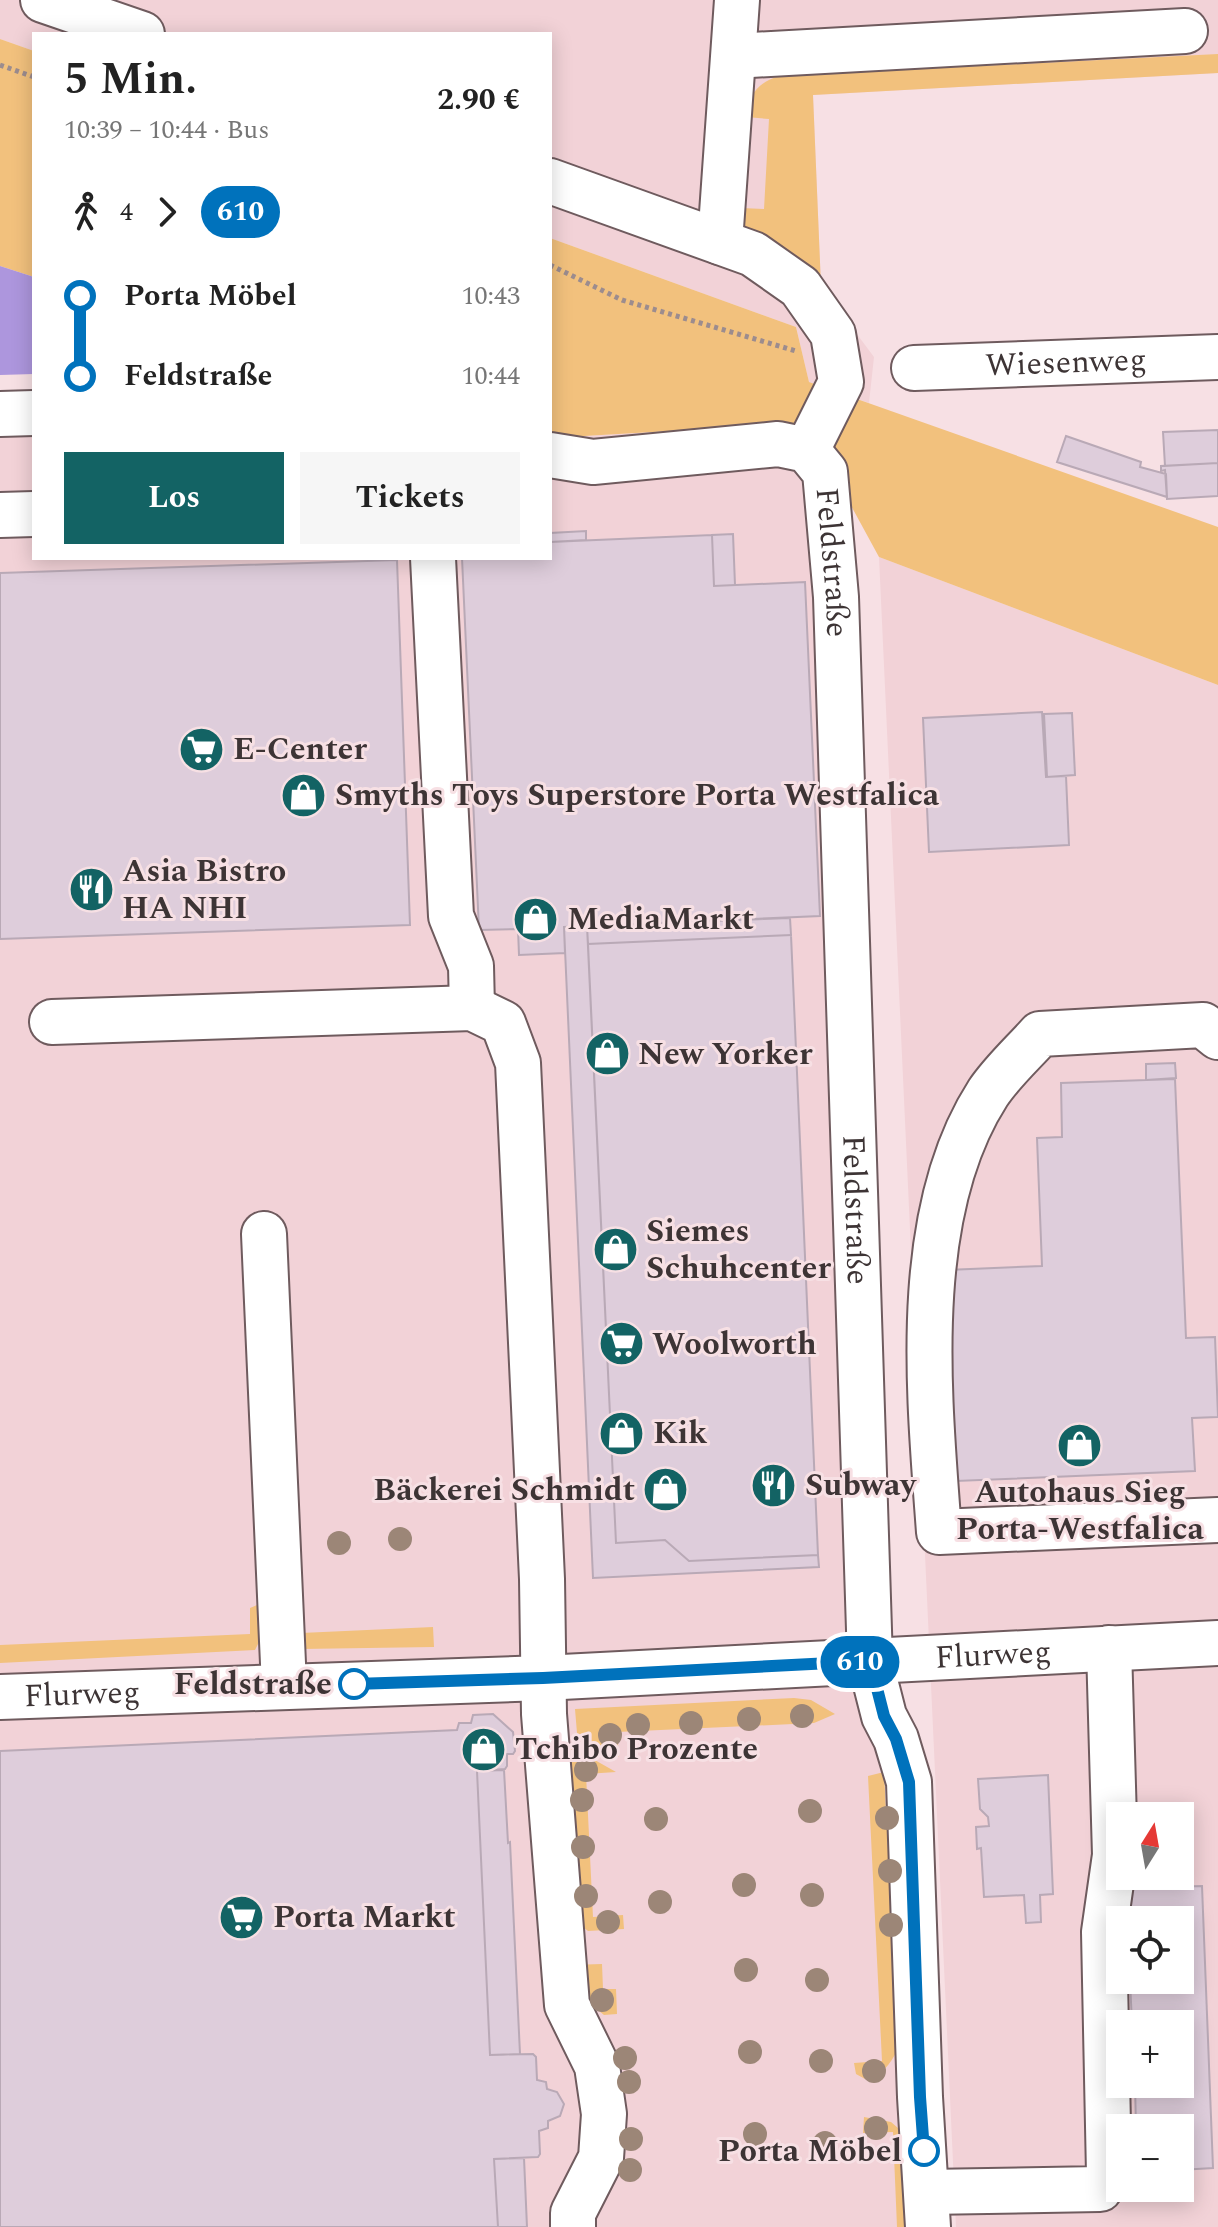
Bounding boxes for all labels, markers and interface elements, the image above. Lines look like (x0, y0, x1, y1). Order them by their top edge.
text: 5 Min. (64, 46, 197, 113)
text: 2.90 € (437, 77, 520, 123)
text: 10:39 – 10:44 · Bus (64, 110, 269, 150)
icon: walk (64, 190, 108, 234)
icon: forward (145, 190, 189, 234)
text: 610 (217, 190, 264, 233)
text: 4 (120, 192, 133, 232)
text: Porta Möbel (124, 273, 297, 319)
text: 10:43 (461, 276, 520, 316)
street label: Wiesenweg (984, 335, 1147, 390)
text: Feldstraße (124, 353, 272, 399)
text: 10:44 (461, 356, 520, 396)
button: Los (64, 452, 284, 544)
button: Tickets (300, 452, 520, 544)
street label: Feldstraße (802, 485, 862, 638)
supermarket icon: E-Center (178, 725, 226, 773)
place label: E-Center (233, 725, 367, 774)
shop icon: Smyths Toys Superstore Porta Westfalica (280, 771, 328, 819)
place label: Smyths Toys Superstore Porta Westfalica (335, 771, 940, 820)
place label: Asia Bistro HA NHI (122, 847, 286, 933)
restaurant icon: Asia Bistro HA NHI (67, 865, 115, 913)
shop icon: MediaMarkt (512, 895, 560, 943)
place label: MediaMarkt (567, 895, 754, 944)
shop icon: New Yorker (583, 1030, 631, 1078)
place label: New Yorker (638, 1030, 813, 1079)
street label: Feldstraße (829, 1134, 882, 1286)
place label: Siemes Schuhcenter (646, 1207, 831, 1293)
shop icon: Siemes Schuhcenter (591, 1225, 639, 1273)
supermarket icon: Woolworth (597, 1320, 645, 1368)
place label: Woolworth (652, 1320, 817, 1369)
shop icon: Kik (598, 1409, 646, 1457)
place label: Kik (653, 1409, 708, 1458)
shop icon: Autohaus Sieg Porta-Westfalica (1056, 1421, 1104, 1469)
restaurant icon: Subway (750, 1461, 798, 1509)
place label: Subway (805, 1461, 918, 1510)
place label: Bäckerei Schmidt (373, 1466, 635, 1515)
shop icon: Bäckerei Schmidt (642, 1466, 690, 1514)
place label: Autohaus Sieg Porta-Westfalica (956, 1468, 1205, 1554)
street label: Flurweg (934, 1627, 1052, 1682)
line badge: 610 (814, 1636, 906, 1688)
text: 610 (836, 1640, 884, 1683)
place label: Feldstraße (174, 1660, 332, 1709)
street label: Flurweg (23, 1668, 141, 1721)
marker: Feldstraße (339, 1669, 369, 1699)
shop icon: Tchibo Prozente (460, 1725, 508, 1773)
place label: Tchibo Prozente (515, 1725, 758, 1774)
north arrow (1106, 1802, 1194, 1890)
map controls (1106, 1802, 1194, 2202)
supermarket icon: Porta Markt (218, 1893, 266, 1941)
place label: Porta Markt (273, 1893, 456, 1942)
button: locate (1106, 1906, 1194, 1994)
button: + (1106, 2010, 1194, 2098)
button: − (1106, 2114, 1194, 2202)
place label: Porta Möbel (718, 2127, 902, 2176)
marker: Porta Möbel (909, 2136, 939, 2166)

